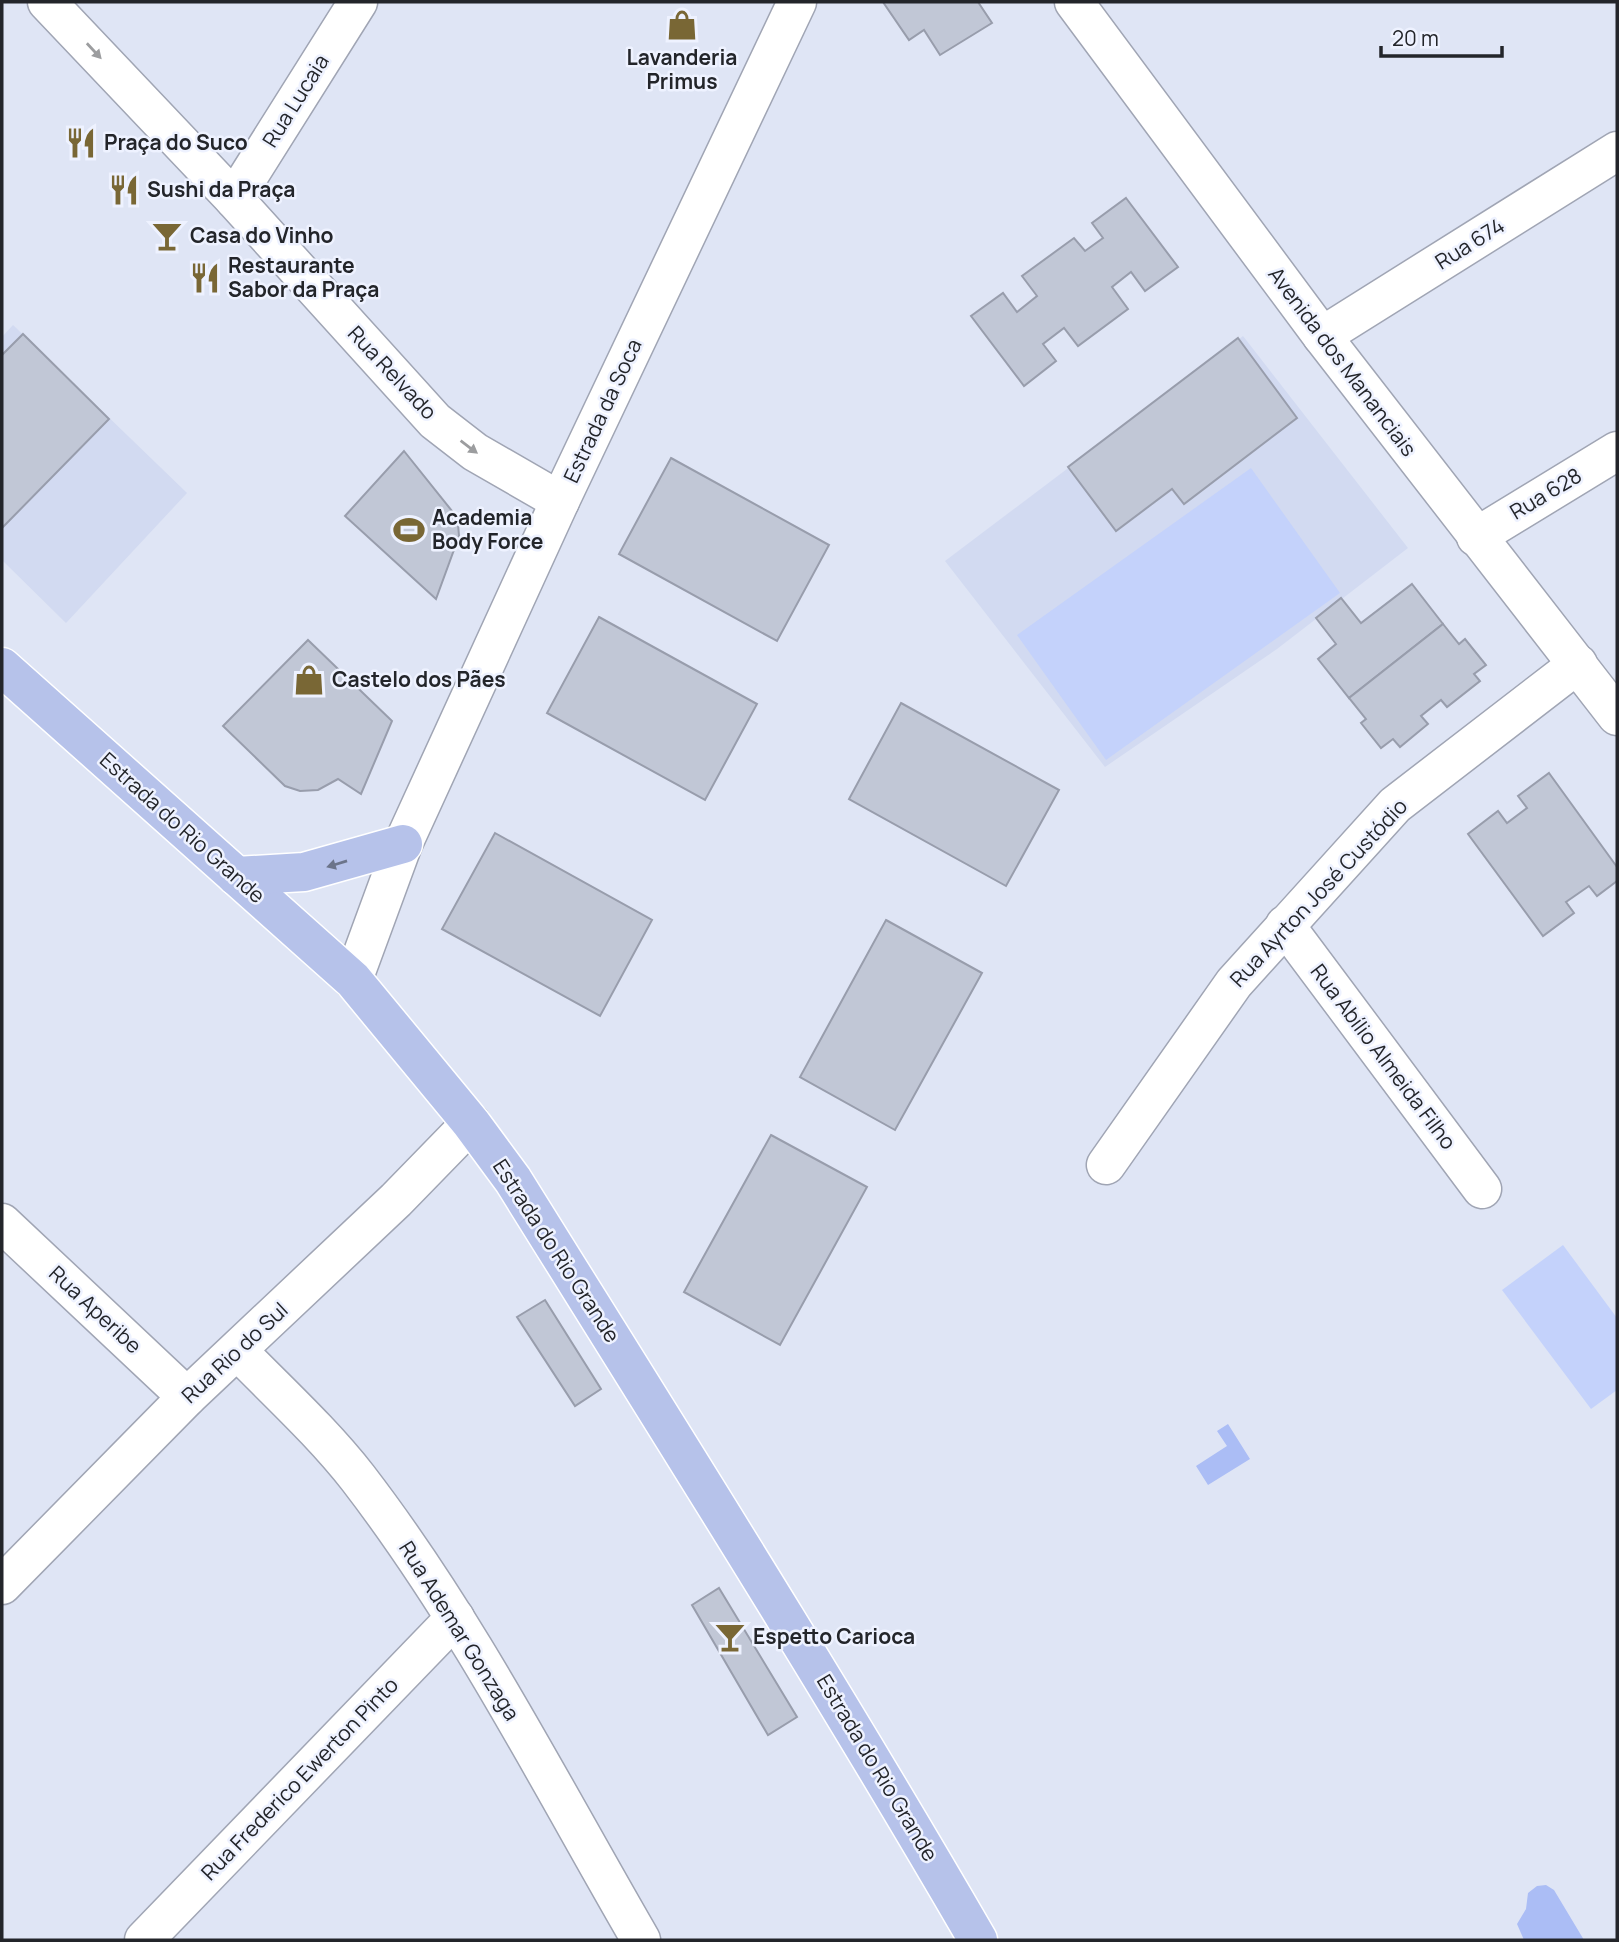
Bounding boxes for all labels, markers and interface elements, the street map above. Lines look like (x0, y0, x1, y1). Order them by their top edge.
shop icon: Lavanderia Primus (665, 8, 699, 42)
scale bar (1381, 14, 1502, 58)
text: 20 m (1392, 24, 1439, 52)
one-way arrow (86, 42, 102, 59)
place label: Lavanderia Primus (627, 43, 737, 95)
street label: Rua Lucaia (256, 49, 335, 152)
restaurant icon: Praça do Suco (64, 126, 98, 160)
place label: Praça do Suco (104, 128, 248, 156)
restaurant icon: Sushi da Praça (107, 173, 141, 207)
place label: Sushi da Praça (147, 175, 295, 203)
street label: Rua 674 (1430, 211, 1509, 275)
bar icon: Casa do Vinho (150, 219, 184, 253)
place label: Casa do Vinho (190, 221, 334, 249)
place label: Restaurante Sabor da Praça (228, 251, 379, 303)
restaurant icon: Restaurante Sabor da Praça (188, 261, 222, 295)
street label: Avenida dos Mananciais (1262, 261, 1423, 462)
street label: Rua Relvado (342, 319, 443, 425)
street label: Estrada da Soca (557, 334, 648, 487)
one-way arrow (460, 440, 478, 454)
street label: Rua 628 (1505, 461, 1586, 525)
place label: Academia Body Force (432, 503, 543, 555)
sports icon: Academia Body Force (392, 513, 426, 547)
shop icon: Castelo dos Pães (292, 663, 326, 697)
place label: Castelo dos Pães (332, 665, 506, 693)
street label: Estrada do Rio Grande (94, 746, 271, 909)
street label: Rua Ayrton José Custódio (1224, 792, 1413, 992)
one-way arrow (327, 859, 348, 869)
street label: Rua Abílio Almeida Filho (1305, 958, 1463, 1155)
street label: Estrada do Rio Grande (487, 1153, 627, 1347)
street label: Rua Aperibe (43, 1259, 148, 1359)
street label: Rua Rio do Sul (175, 1296, 294, 1409)
street label: Rua Ademar Gonzaga (393, 1535, 526, 1725)
bar icon: Espetto Carioca (713, 1620, 747, 1654)
place label: Espetto Carioca (753, 1622, 915, 1650)
street label: Estrada do Rio Grande (811, 1669, 945, 1866)
street label: Rua Frederico Ewerton Pinto (195, 1671, 404, 1886)

